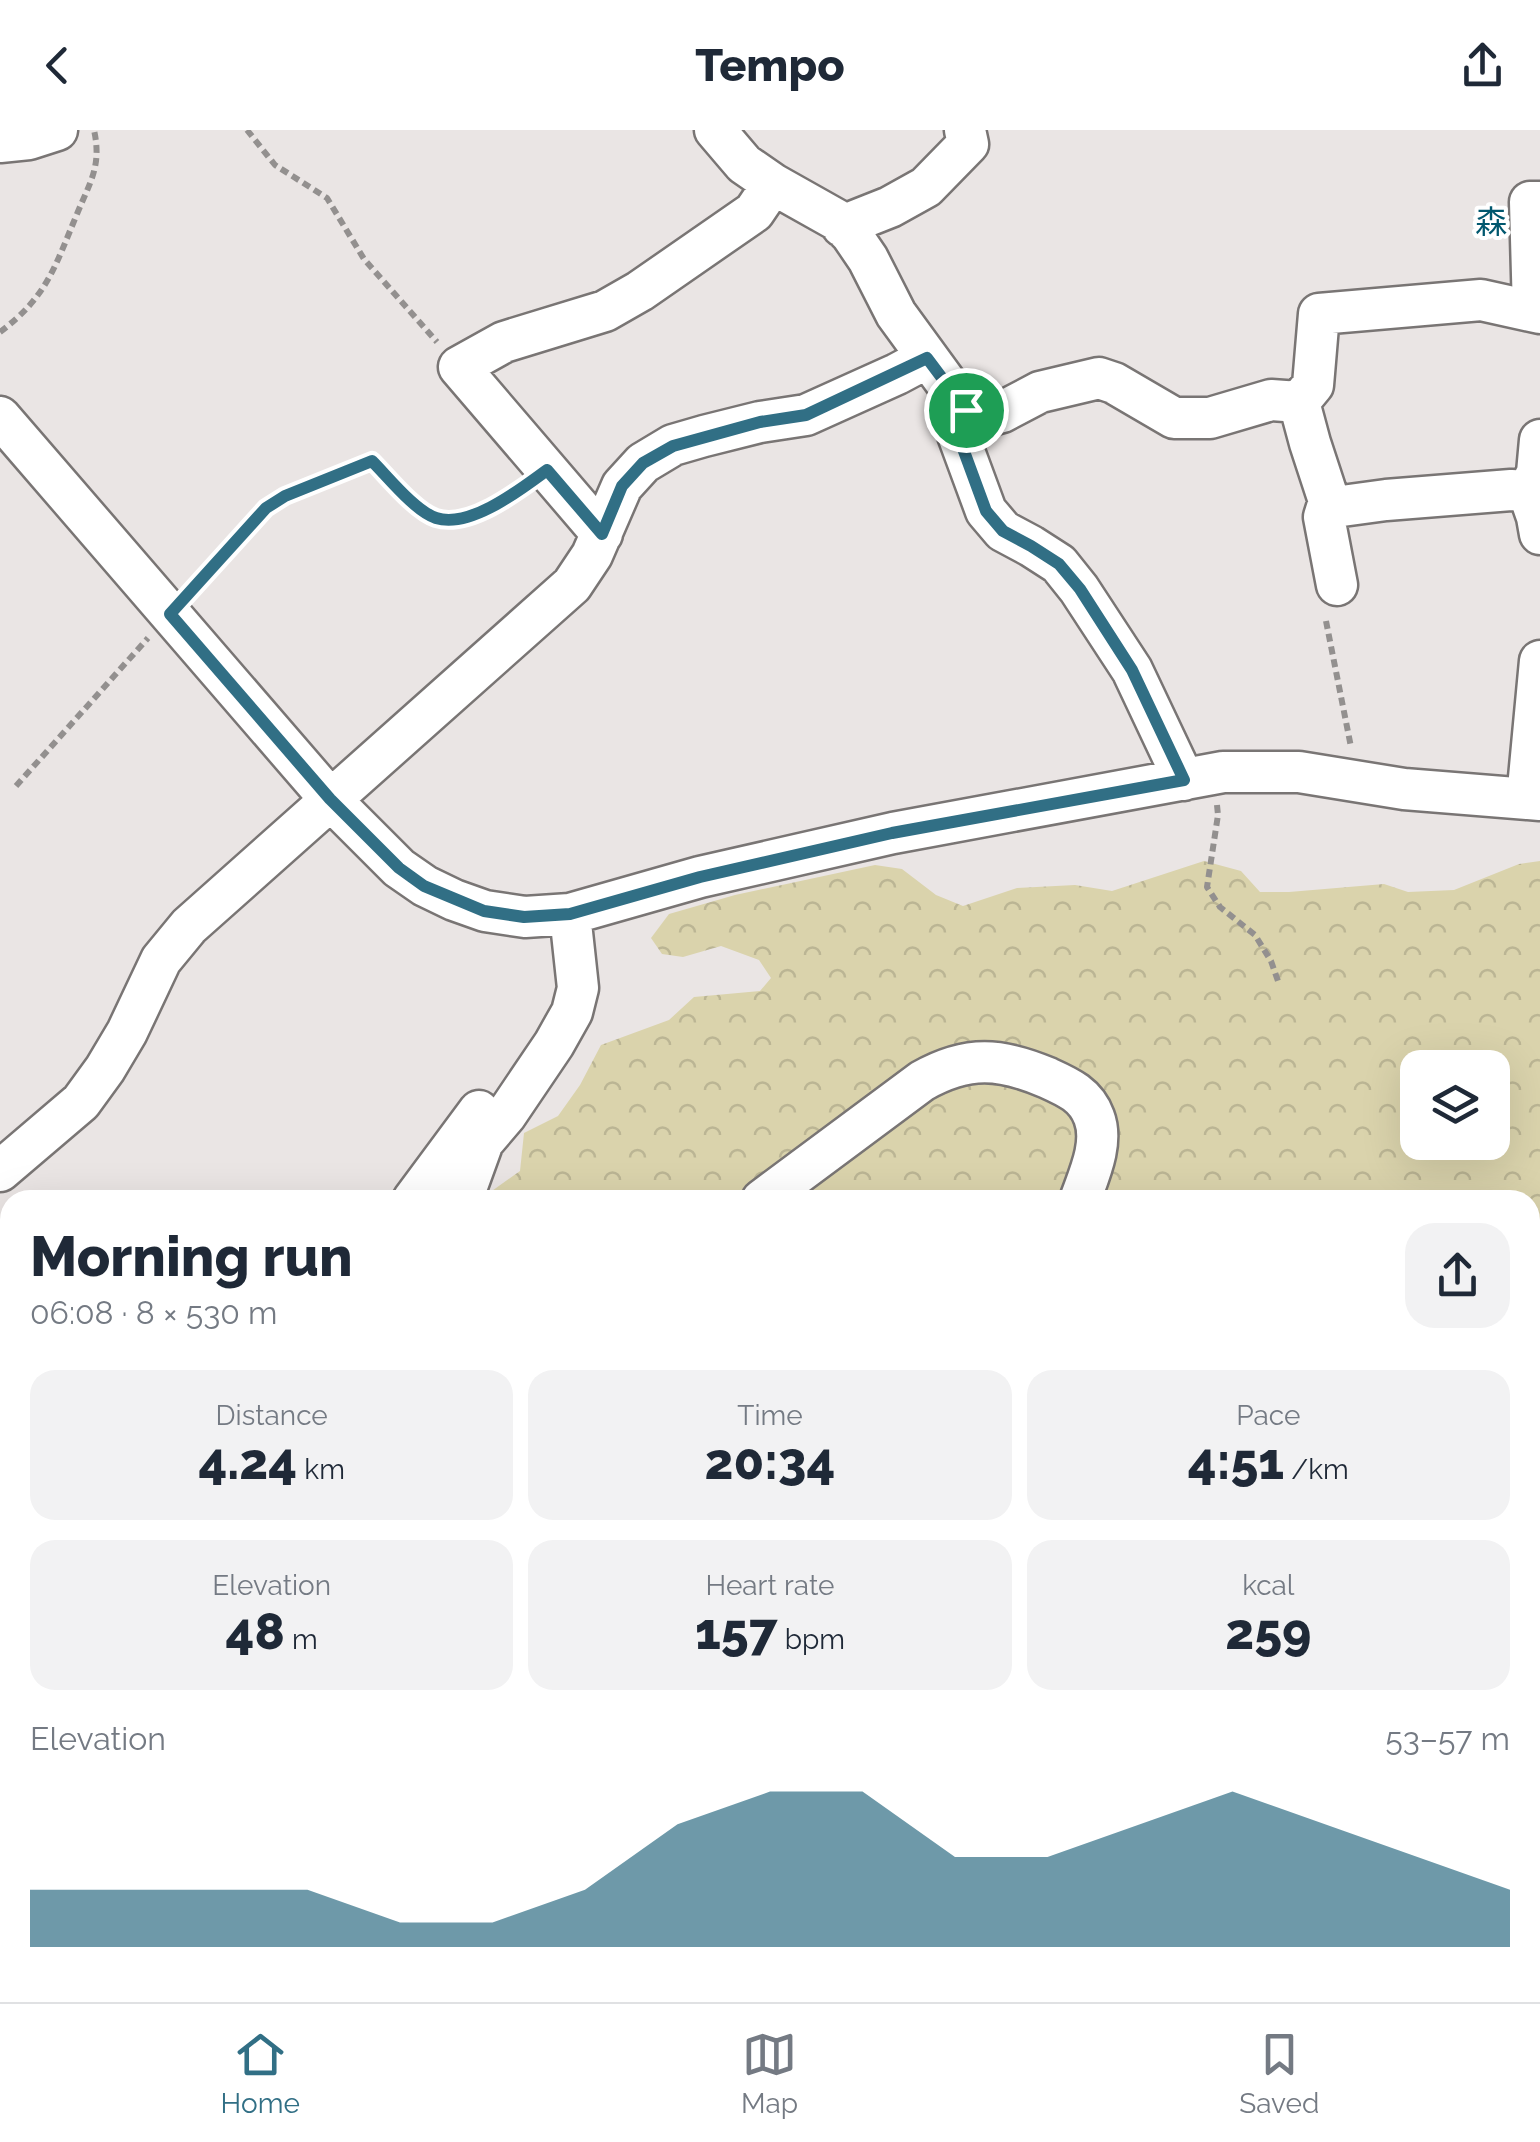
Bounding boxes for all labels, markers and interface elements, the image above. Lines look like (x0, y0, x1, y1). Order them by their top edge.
icon: back (30, 38, 85, 93)
icon: share (1455, 38, 1510, 93)
text: Tempo (695, 39, 845, 92)
district label: 森 (1475, 203, 1507, 240)
pin (924, 368, 1009, 453)
icon: arrive (939, 383, 994, 438)
map controls (1400, 1050, 1510, 1160)
button: layers (1400, 1050, 1510, 1160)
button: share (1405, 1223, 1510, 1328)
text: Morning run (30, 1224, 353, 1289)
text: 06:08 · 8 × 530 m (30, 1294, 277, 1331)
text: Distance (216, 1399, 328, 1432)
text: Time (737, 1399, 803, 1432)
text: Pace (1236, 1399, 1300, 1432)
text: 4.24 (198, 1432, 297, 1491)
text: 20:34 (705, 1432, 835, 1491)
text: 4:51 (1188, 1432, 1284, 1491)
text: km (297, 1453, 345, 1486)
text: /km (1284, 1453, 1349, 1486)
text: Elevation (212, 1569, 331, 1602)
text: Heart rate (706, 1569, 834, 1602)
text: kcal (1242, 1569, 1295, 1602)
text: 48 (226, 1602, 285, 1661)
text: 157 (695, 1602, 778, 1661)
text: 259 (1225, 1602, 1312, 1661)
text: m (285, 1623, 318, 1656)
text: bpm (778, 1623, 845, 1656)
text: Elevation (30, 1720, 166, 1757)
text: 53–57 m (1385, 1720, 1510, 1757)
tab: Home (221, 2027, 300, 2120)
tab: Map (741, 2027, 798, 2120)
tab: Saved (1239, 2027, 1319, 2120)

